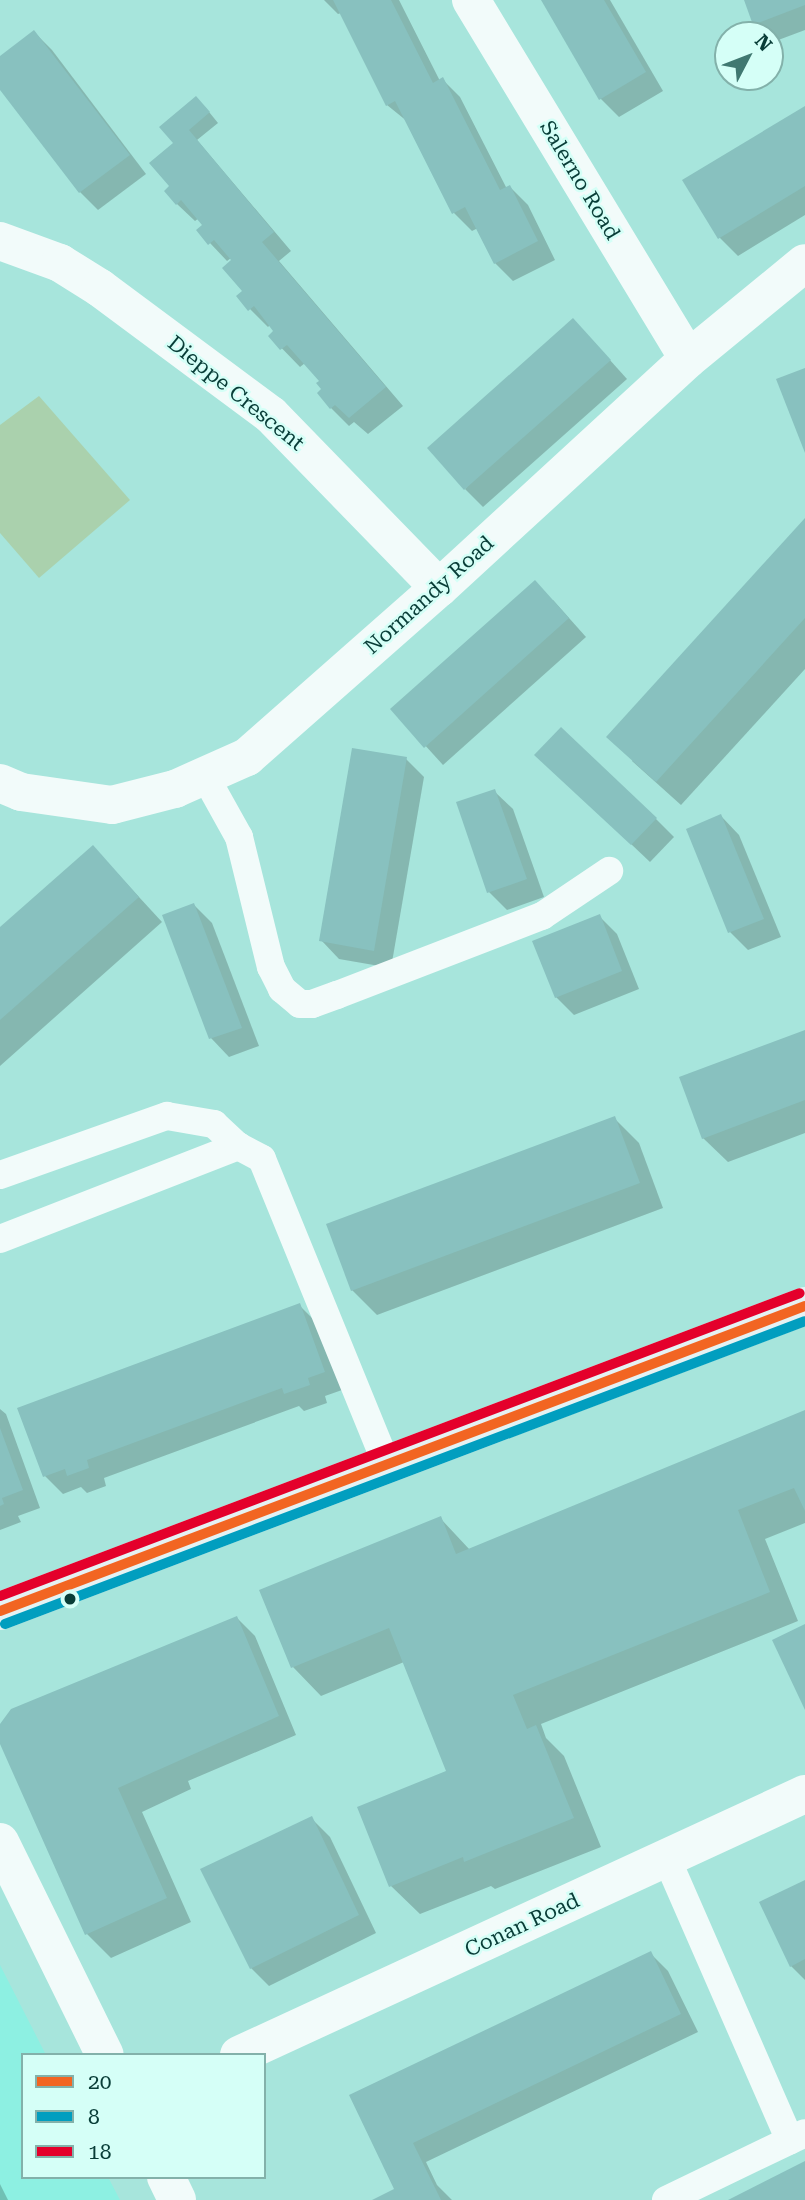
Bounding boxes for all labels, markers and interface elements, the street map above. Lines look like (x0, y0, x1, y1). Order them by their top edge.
north arrow (714, 21, 784, 91)
text: N (750, 30, 777, 56)
street label: Salerno Road (535, 116, 625, 244)
street label: Dieppe Crescent (163, 330, 309, 456)
street label: Normandy Road (359, 530, 499, 660)
unlabelled marker (63, 1592, 77, 1606)
street label: Conan Road (461, 1887, 583, 1963)
legend (21, 2053, 266, 2179)
text: 20 (88, 2070, 112, 2094)
text: 8 (88, 2105, 100, 2129)
text: 18 (88, 2140, 112, 2164)

